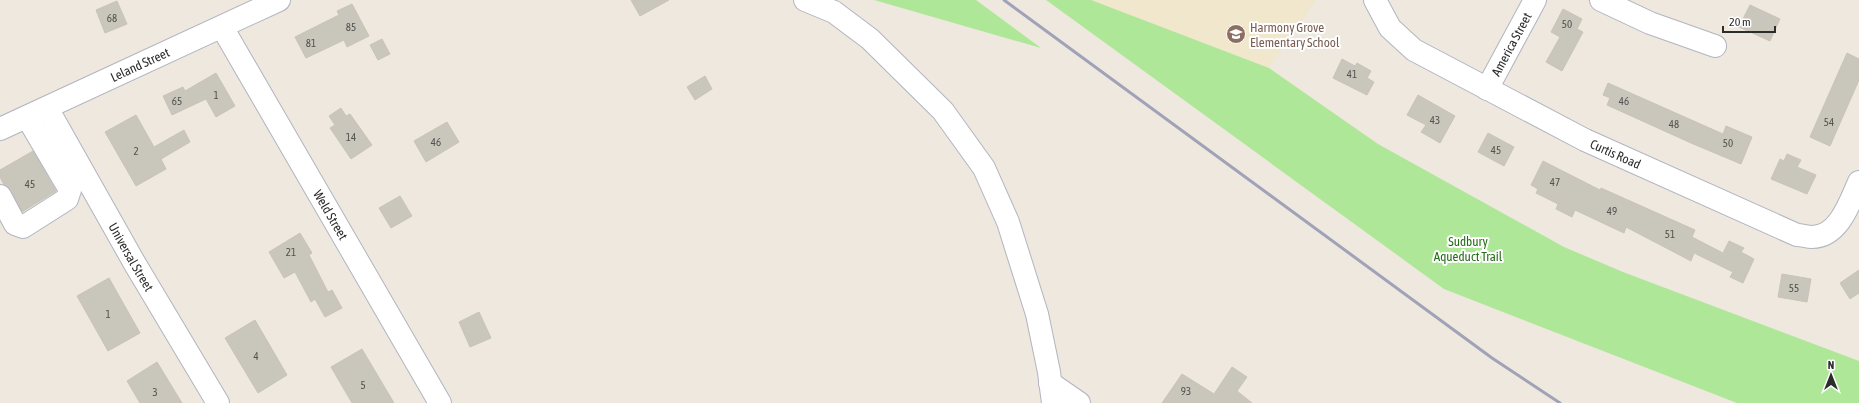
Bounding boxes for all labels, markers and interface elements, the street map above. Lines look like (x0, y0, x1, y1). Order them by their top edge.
scale bar (1723, 8, 1775, 34)
street label: America Street (1488, 10, 1534, 78)
house number: 68 (107, 12, 117, 24)
text: 20 m (1729, 15, 1751, 29)
house number: 50 (1562, 18, 1572, 30)
place label: Harmony Grove Elementary School (1250, 20, 1340, 50)
house number: 85 (346, 21, 356, 33)
school or university icon: Harmony Grove Elementary School (1225, 23, 1247, 45)
house number: 81 (306, 37, 316, 49)
street label: Leland Street (108, 44, 172, 84)
house number: 41 (1347, 68, 1357, 80)
house number: 1 (213, 89, 219, 101)
house number: 65 (172, 95, 182, 107)
house number: 46 (1619, 95, 1629, 107)
house number: 43 (1430, 114, 1440, 126)
house number: 54 (1824, 116, 1834, 128)
house number: 48 (1669, 118, 1679, 130)
house number: 14 (346, 131, 356, 143)
house number: 46 (431, 136, 441, 148)
street label: Curtis Road (1588, 136, 1643, 172)
house number: 50 (1723, 137, 1733, 149)
house number: 45 (1491, 144, 1501, 156)
house number: 2 (133, 145, 139, 157)
house number: 47 (1550, 176, 1560, 188)
house number: 45 (25, 178, 35, 190)
street label: Weld Street (311, 187, 351, 242)
house number: 49 (1607, 205, 1617, 217)
street label: Universal Street (106, 220, 157, 294)
house number: 51 (1665, 228, 1675, 240)
park label: Sudbury Aqueduct Trail (1434, 234, 1503, 264)
house number: 21 (286, 246, 296, 258)
house number: 55 (1789, 282, 1799, 294)
house number: 1 (105, 308, 111, 320)
house number: 4 (253, 350, 259, 362)
north arrow (1811, 355, 1851, 395)
text: N (1828, 359, 1834, 371)
house number: 5 (360, 379, 366, 391)
house number: 93 (1181, 385, 1191, 397)
house number: 3 (152, 386, 158, 398)

